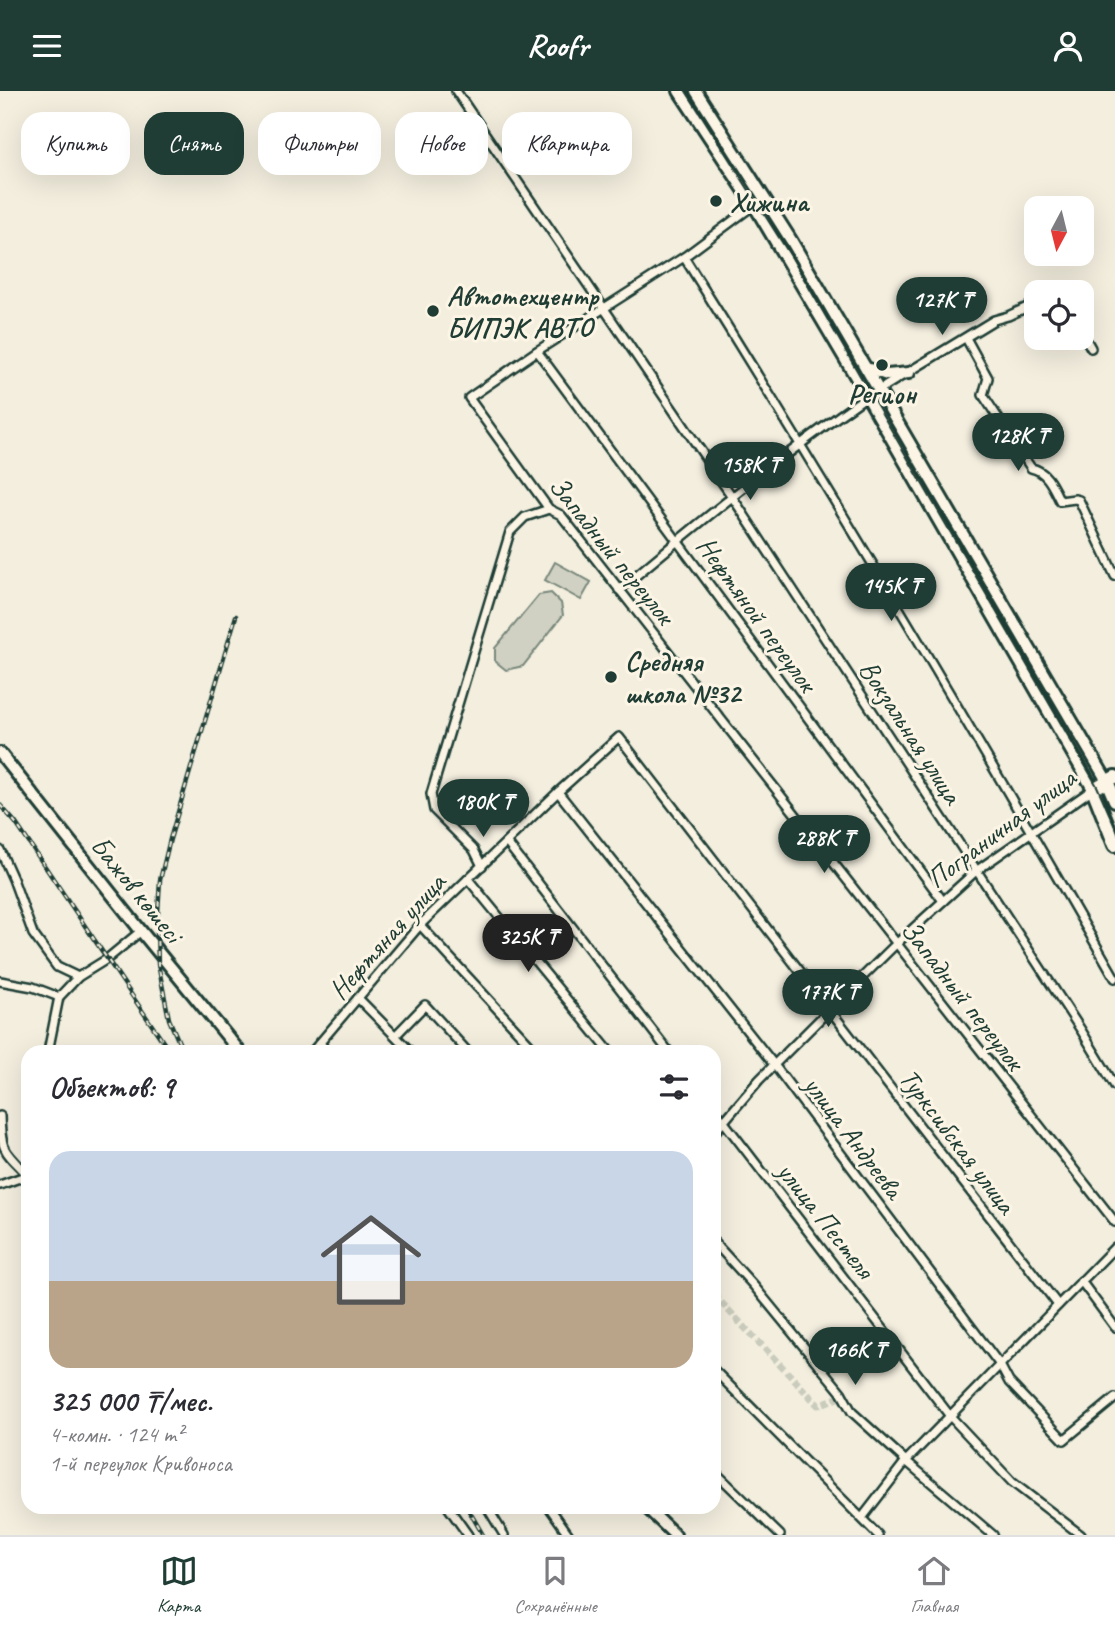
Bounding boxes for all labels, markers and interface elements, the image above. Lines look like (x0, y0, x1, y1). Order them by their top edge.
text: Roofr (527, 25, 588, 66)
icon: menu (28, 27, 66, 65)
icon: person (1049, 27, 1087, 65)
chip: Купить (21, 112, 130, 175)
chip: Снять (144, 112, 244, 175)
chip: Фильтры (258, 112, 381, 175)
chip: Новое (395, 112, 488, 175)
chip: Квартира (502, 112, 632, 175)
place label: Хижина (730, 184, 811, 219)
marker: Хижина (708, 193, 724, 209)
north arrow (1024, 196, 1094, 266)
map controls (1024, 196, 1094, 350)
place label: Автотехцентр БИПЭК АВТО (447, 278, 600, 345)
pin: 127K ₸ (885, 278, 999, 337)
button: locate (1024, 280, 1094, 350)
text: 127K ₸ (912, 285, 972, 314)
marker: Автотехцентр БИПЭК АВТО (425, 303, 441, 319)
marker: Регион (874, 357, 890, 373)
place label: Регион (848, 376, 918, 411)
pin: 128K ₸ (961, 413, 1075, 473)
text: 128K ₸ (988, 421, 1048, 450)
pin: 158K ₸ (693, 443, 807, 502)
text: 158K ₸ (720, 450, 780, 479)
street label: Западный переулок (541, 469, 684, 633)
street label: Нефтяной переулок (689, 529, 827, 701)
pin: 145K ₸ (834, 563, 948, 623)
text: 145K ₸ (861, 571, 921, 600)
place label: Средняя школа №32 (625, 644, 743, 711)
street label: Вокзальная улица (852, 654, 971, 812)
marker: Средняя школа №32 (603, 669, 619, 685)
street label: Пограничная улица (919, 759, 1084, 896)
pin: 180K ₸ (426, 779, 540, 839)
text: 180K ₸ (453, 787, 513, 816)
pin: 288K ₸ (767, 815, 881, 875)
text: 288K ₸ (794, 823, 854, 852)
street label: Бажов көшесі (83, 828, 193, 952)
street label: Нефтяная улица (321, 864, 454, 1007)
street label: Западный переулок (893, 913, 1034, 1079)
pin: 325K ₸ (471, 915, 585, 974)
text: 325K ₸ (498, 922, 558, 951)
pin: 177K ₸ (771, 969, 885, 1029)
text: 177K ₸ (798, 977, 858, 1006)
street label: Турксибская улица (892, 1061, 1025, 1222)
street label: улица Андреева (795, 1067, 913, 1207)
text: Объектов: 9 (49, 1068, 174, 1106)
icon: filters (655, 1068, 693, 1106)
street label: улица Пестеля (768, 1153, 884, 1287)
icon: home (308, 1197, 434, 1323)
pin: 166K ₸ (798, 1327, 912, 1387)
text: 166K ₸ (825, 1335, 885, 1364)
text: 325 000 ₸/мес. (49, 1382, 212, 1420)
text: 4-комн. · 124 m² (49, 1420, 183, 1449)
text: 1-й переулок Кривоноса (49, 1449, 232, 1478)
tab: Карта (157, 1552, 200, 1618)
tab: Сохранённые (514, 1552, 597, 1618)
tab: Главная (910, 1552, 958, 1618)

